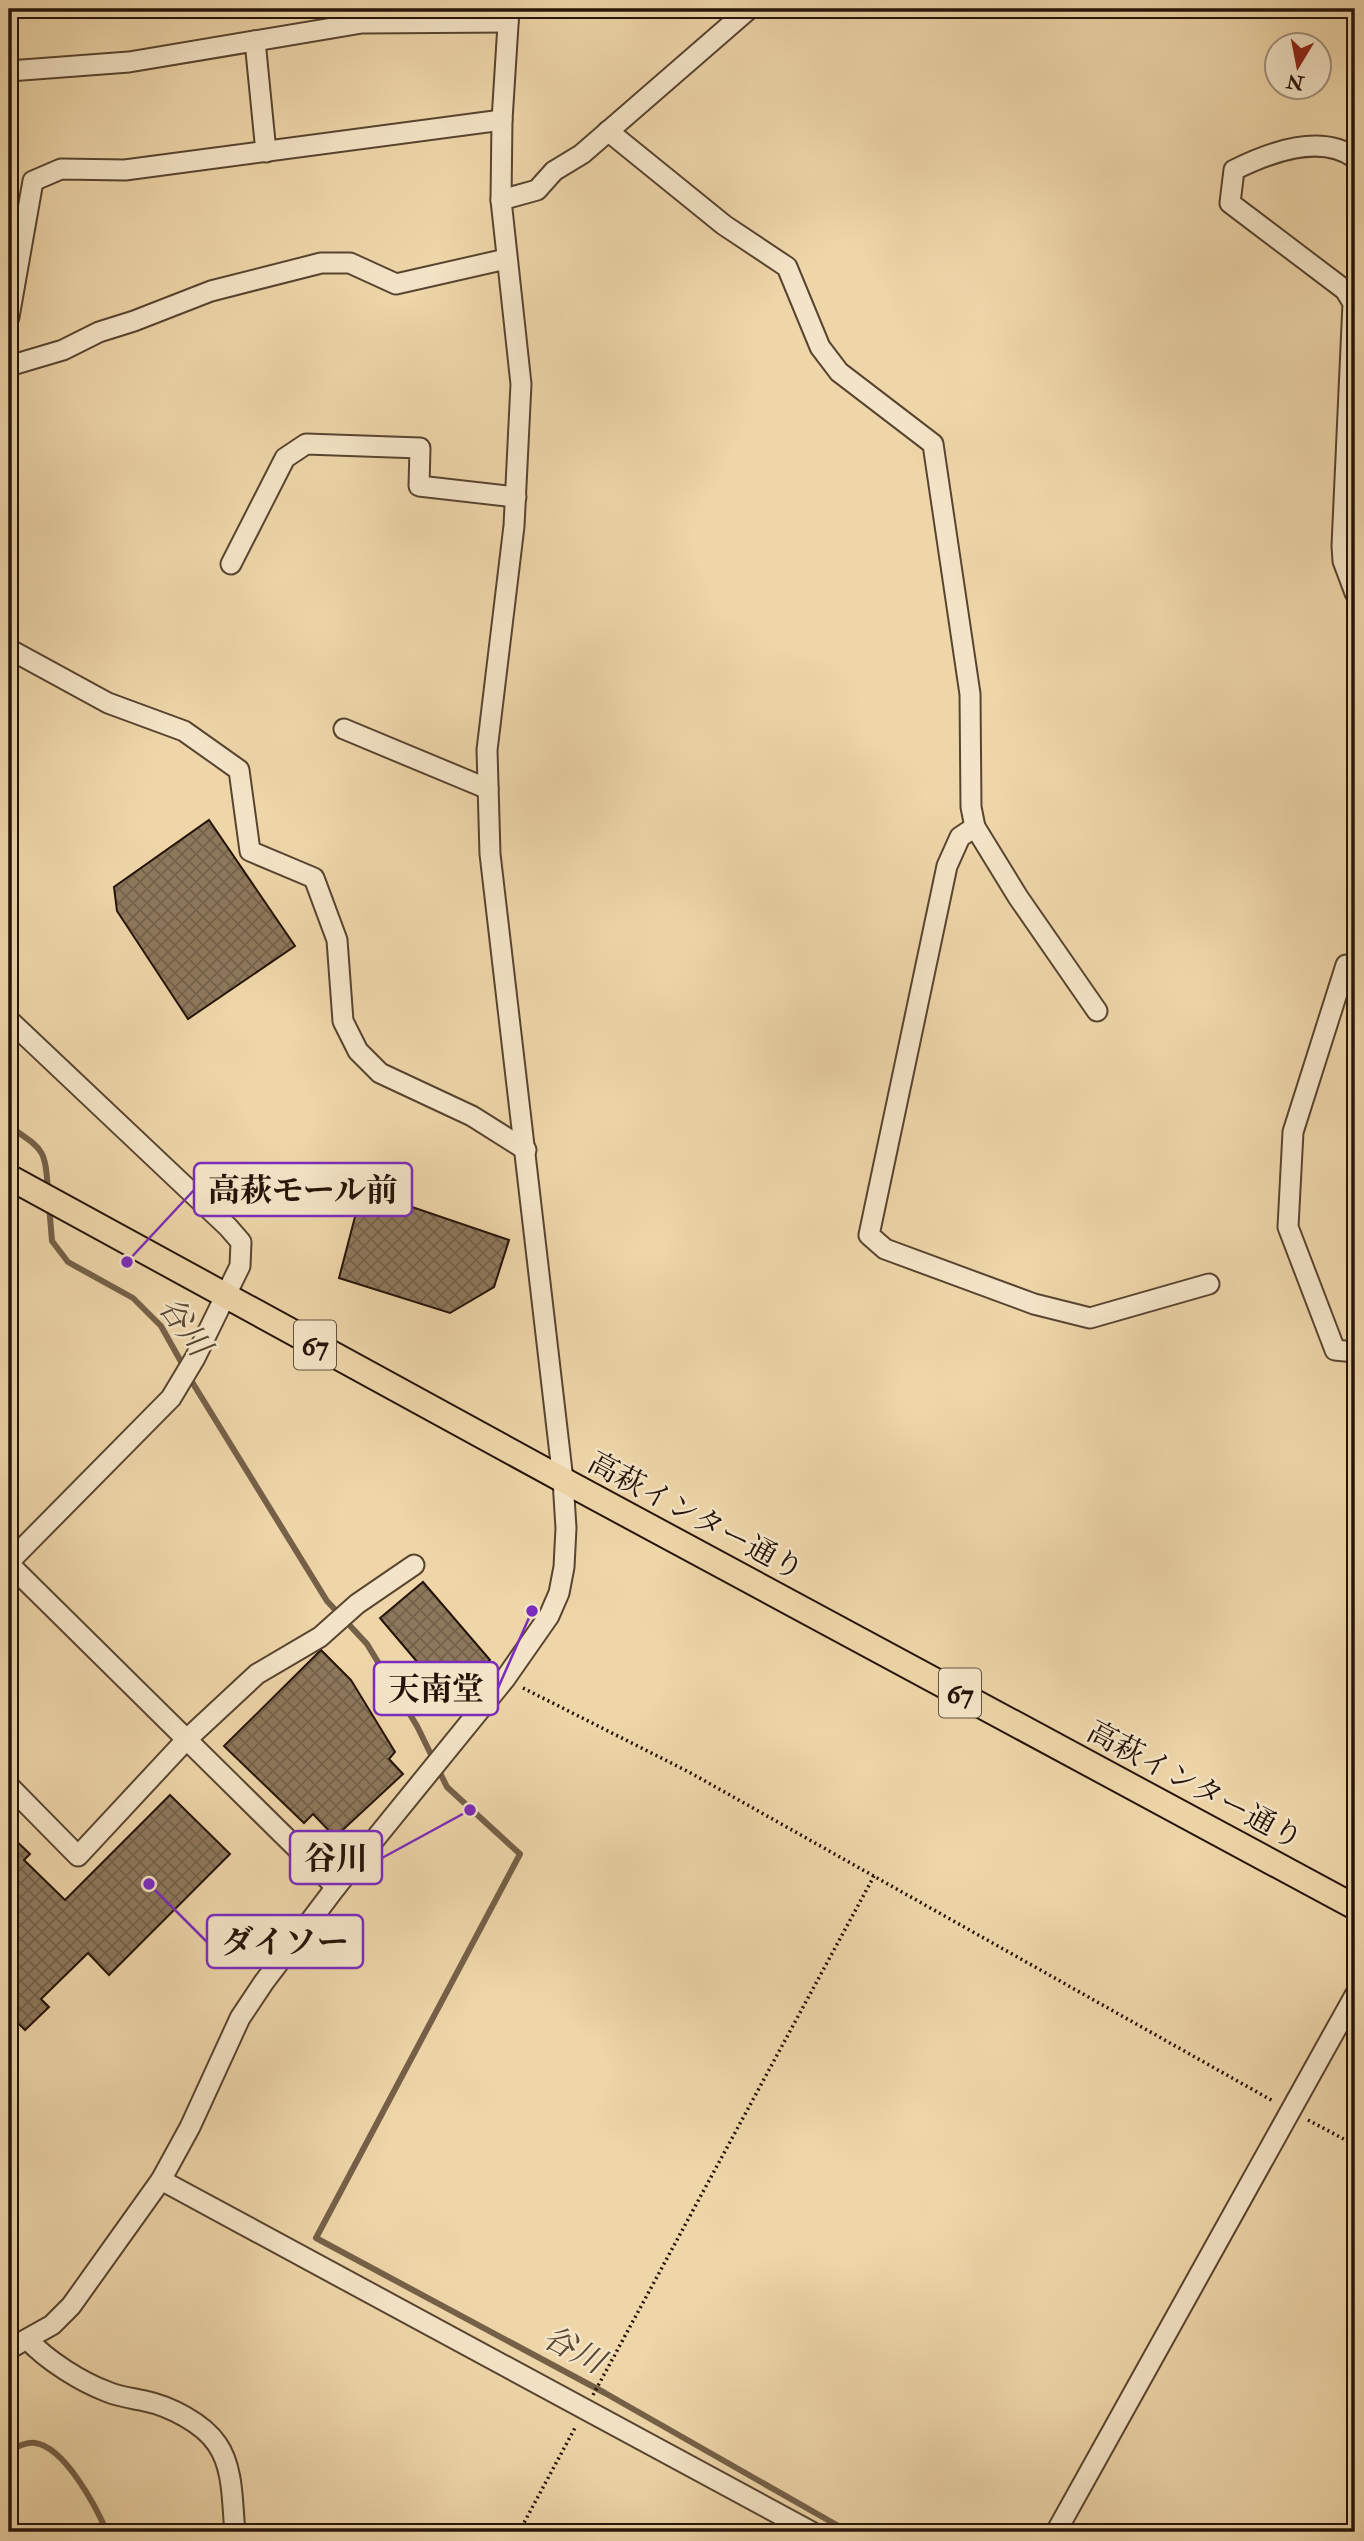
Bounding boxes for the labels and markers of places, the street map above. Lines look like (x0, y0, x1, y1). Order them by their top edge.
callout: 高萩モール前 (194, 1163, 412, 1216)
callout: 天南堂 (374, 1662, 498, 1715)
callout: 谷川 (290, 1831, 382, 1884)
callout: ダイソー (207, 1915, 363, 1968)

